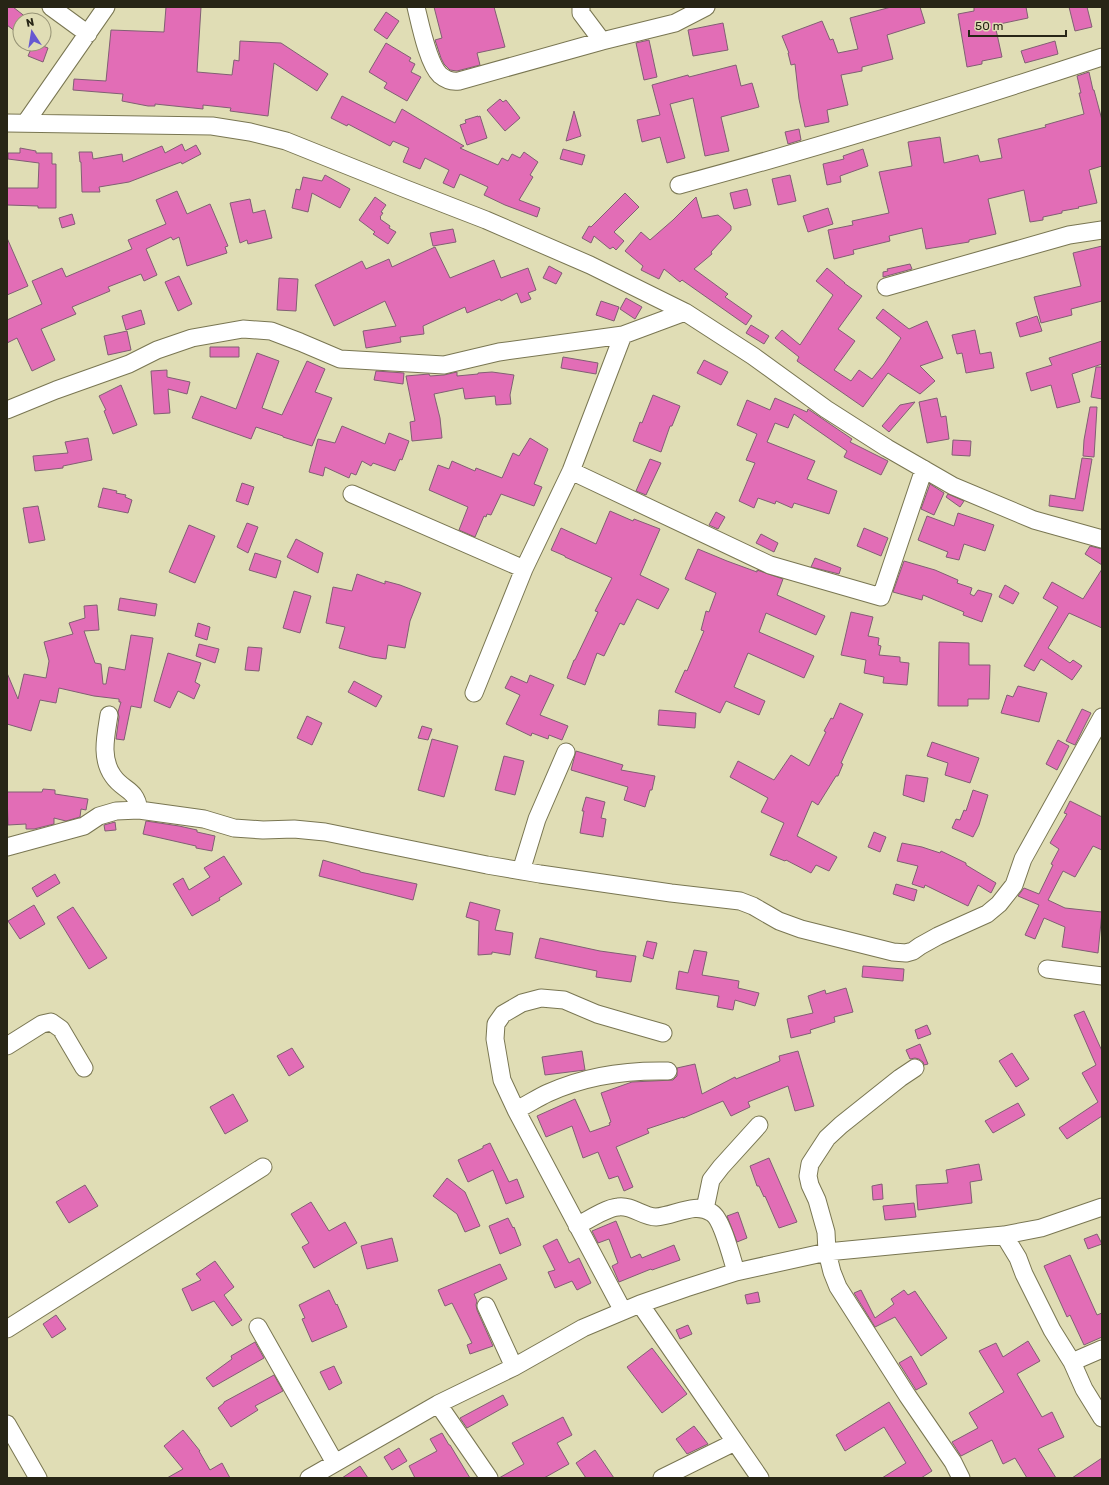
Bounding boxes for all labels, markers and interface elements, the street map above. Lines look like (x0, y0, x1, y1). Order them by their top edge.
north arrow (12, 12, 52, 52)
scale bar (969, 12, 1066, 38)
text: N (25, 16, 35, 30)
text: 50 m (975, 19, 1003, 33)

